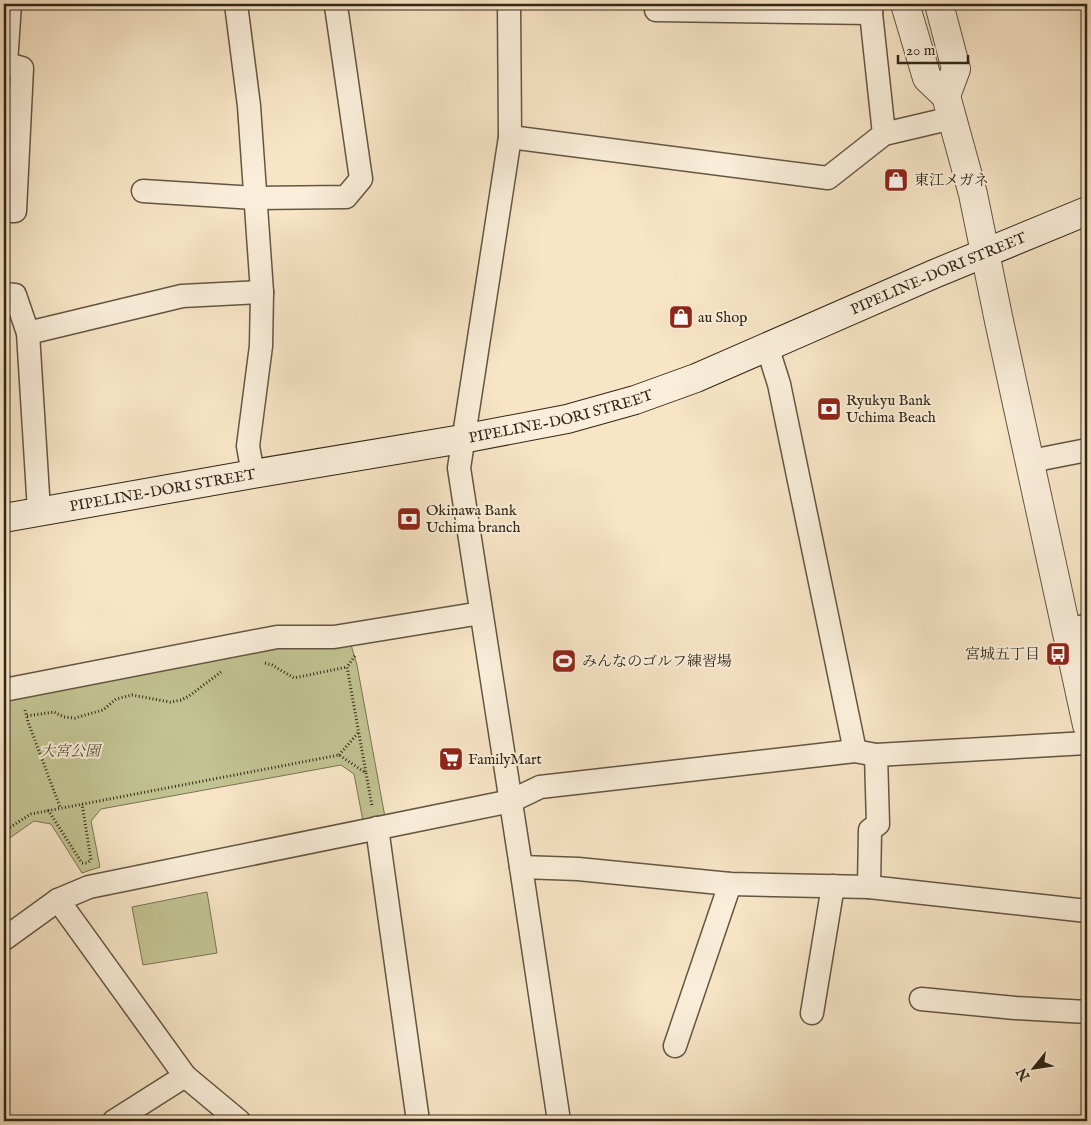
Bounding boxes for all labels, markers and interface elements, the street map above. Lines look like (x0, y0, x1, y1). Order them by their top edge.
scale bar (898, 32, 968, 64)
text: 20 m (906, 41, 936, 60)
shop icon: 東江メガネ (883, 167, 909, 193)
place label: 東江メガネ (914, 171, 989, 190)
street label: PIPELINE-DORI STREET (848, 228, 1029, 319)
shop icon: au Shop (668, 304, 694, 330)
place label: au Shop (698, 308, 747, 327)
street label: PIPELINE-DORI STREET (467, 385, 655, 447)
place label: Ryukyu Bank Uchima Beach (846, 391, 936, 427)
bank icon: Ryukyu Bank Uchima Beach (816, 396, 842, 422)
street label: PIPELINE-DORI STREET (68, 464, 257, 516)
place label: Okinawa Bank Uchima branch (426, 501, 520, 537)
bank icon: Okinawa Bank Uchima branch (396, 506, 422, 532)
bus stop icon: 宮城五丁目 (1045, 641, 1071, 667)
place label: 宮城五丁目 (965, 645, 1040, 664)
sports icon: みんなのゴルフ練習場 (551, 648, 577, 674)
place label: みんなのゴルフ練習場 (582, 652, 732, 671)
park label: 大宮公園 (40, 742, 103, 761)
supermarket icon: FamilyMart (438, 746, 464, 772)
place label: FamilyMart (468, 750, 542, 769)
north arrow (1008, 1042, 1058, 1092)
text: N (1013, 1064, 1035, 1085)

